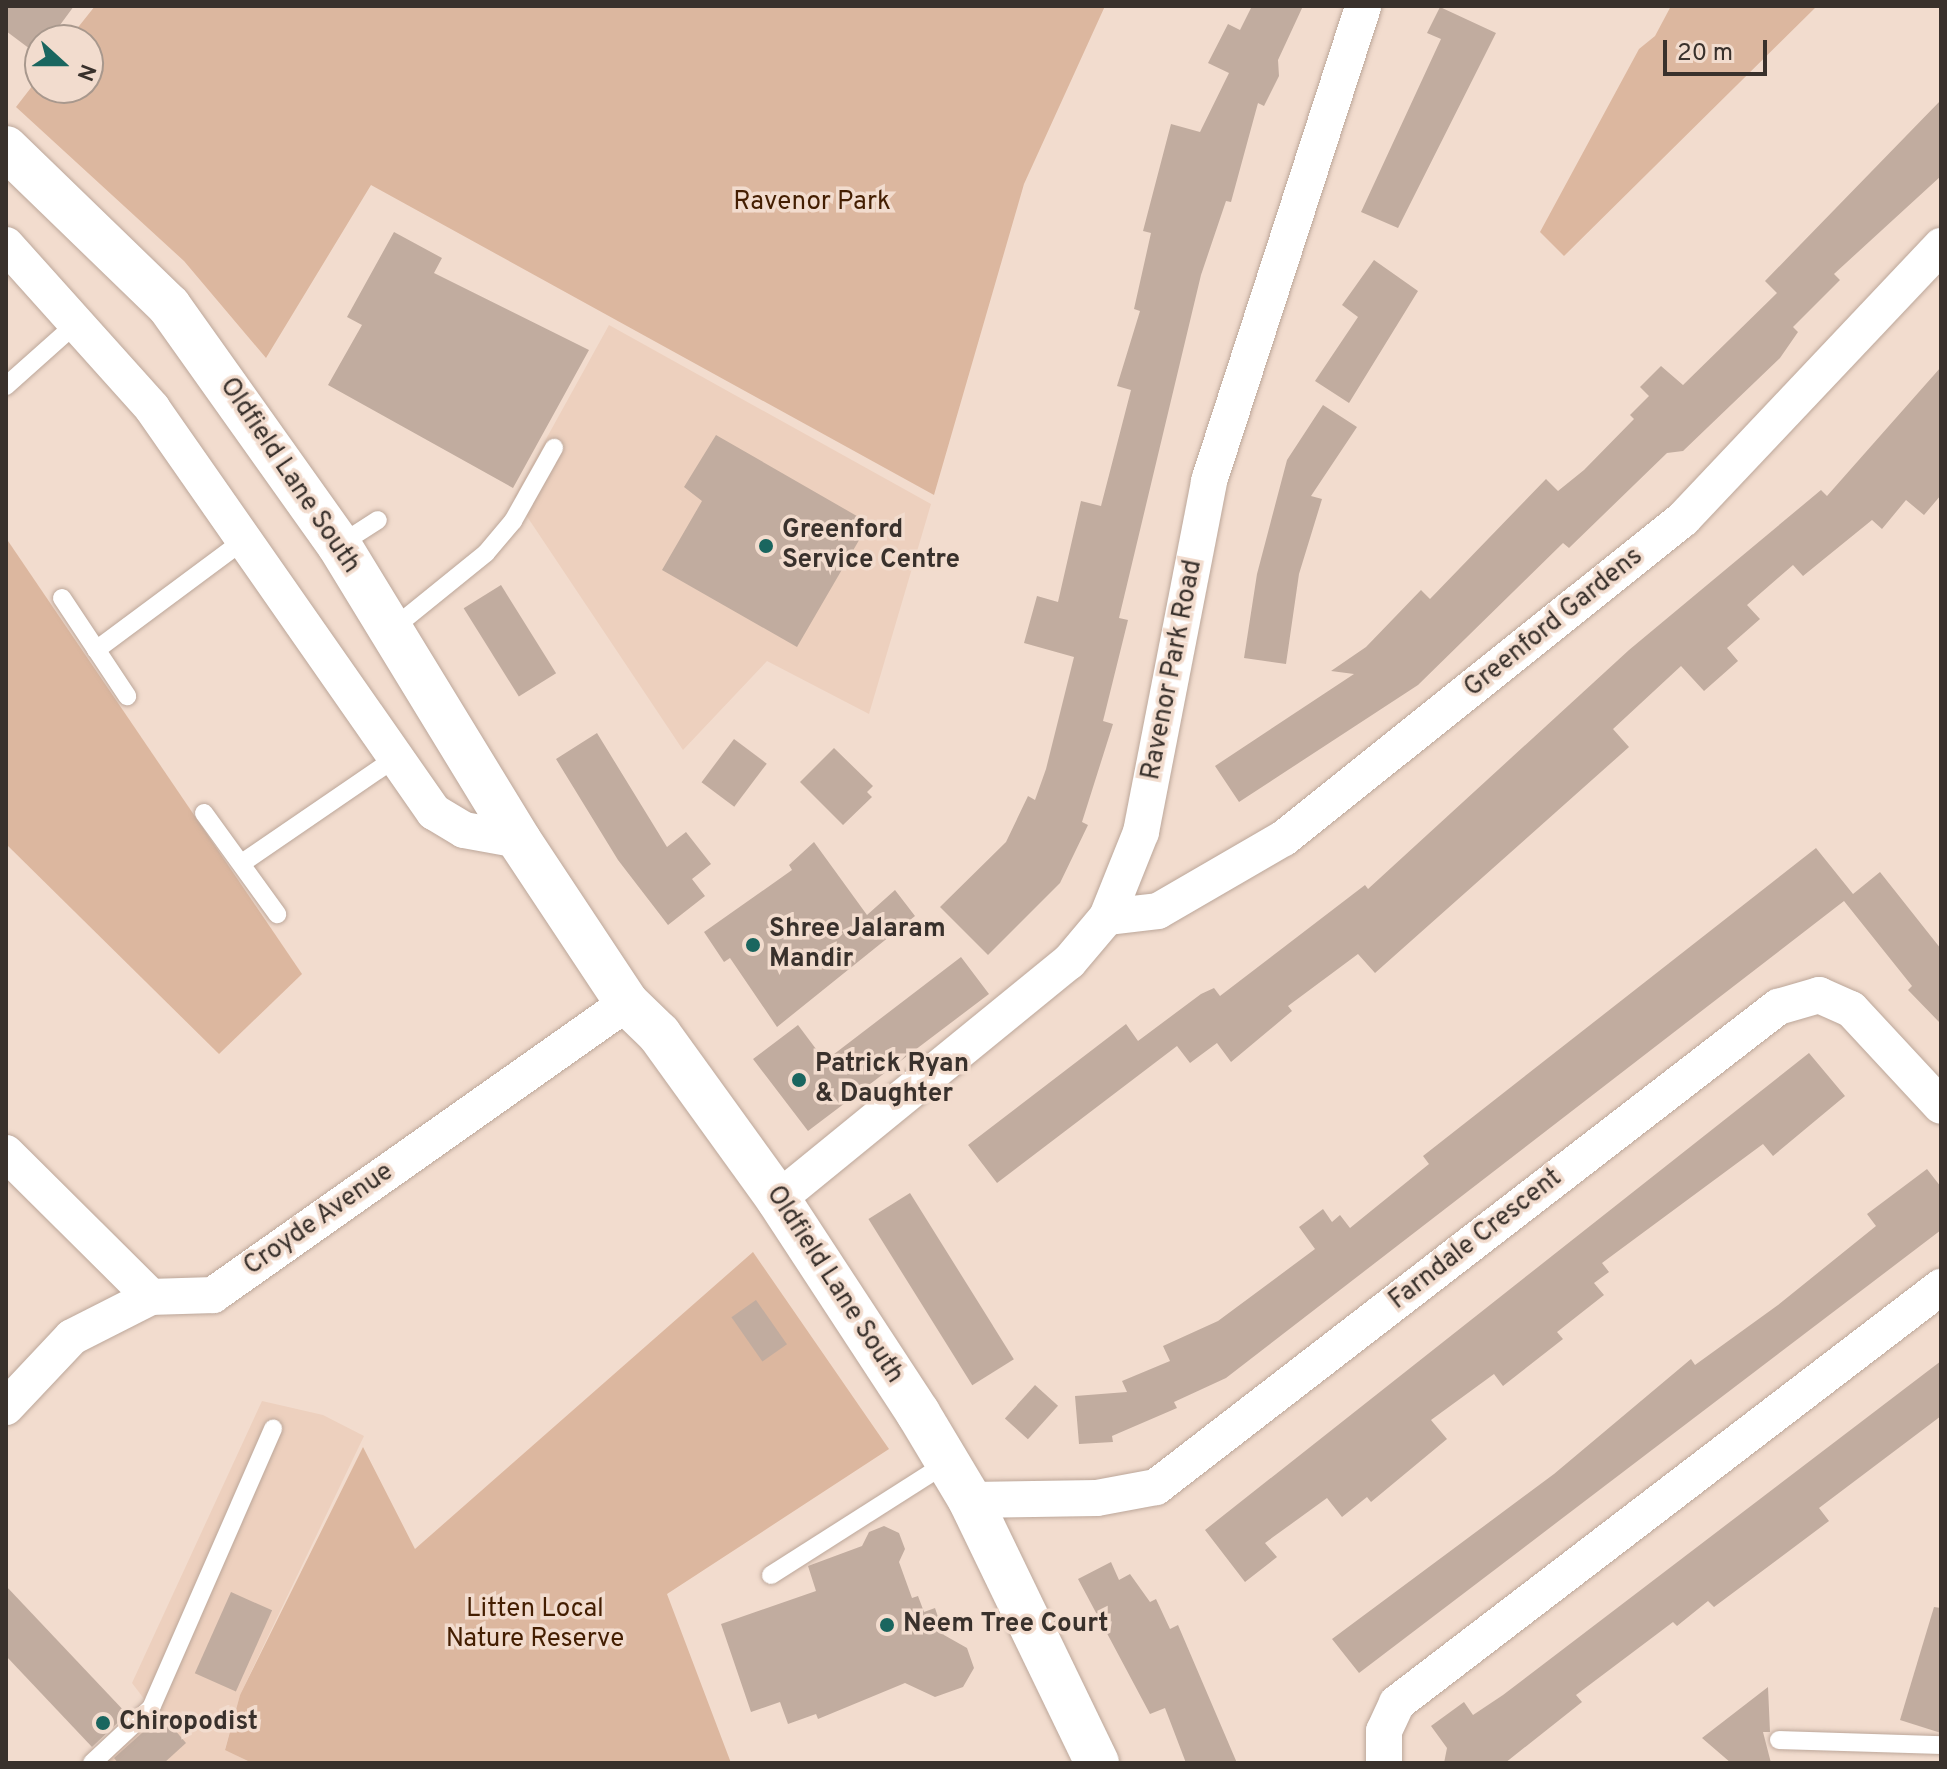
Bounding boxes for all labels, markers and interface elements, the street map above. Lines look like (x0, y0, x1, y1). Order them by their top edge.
north arrow (24, 24, 104, 104)
scale bar (1667, 24, 1771, 74)
text: 20 m (1677, 39, 1733, 69)
text: N (70, 60, 100, 84)
park label: Ravenor Park (733, 187, 891, 219)
street label: Oldfield Lane South (212, 372, 366, 580)
place label: Greenford Service Centre (782, 515, 960, 576)
marker: Greenford Service Centre (757, 537, 775, 555)
street label: Greenford Gardens (1459, 542, 1649, 704)
street label: Ravenor Park Road (1136, 557, 1210, 783)
place label: Shree Jalaram Mandir (769, 914, 946, 976)
marker: Shree Jalaram Mandir (744, 936, 762, 954)
place label: Patrick Ryan & Daughter (815, 1049, 969, 1110)
marker: Patrick Ryan & Daughter (790, 1071, 808, 1089)
street label: Croyde Avenue (238, 1157, 400, 1283)
street label: Farndale Crescent (1384, 1163, 1568, 1317)
street label: Oldfield Lane South (759, 1180, 909, 1390)
park label: Litten Local Nature Reserve (446, 1594, 624, 1656)
place label: Neem Tree Court (903, 1609, 1108, 1641)
marker: Neem Tree Court (878, 1616, 896, 1634)
place label: Chiropodist (119, 1707, 258, 1739)
marker: Chiropodist (94, 1714, 112, 1732)

